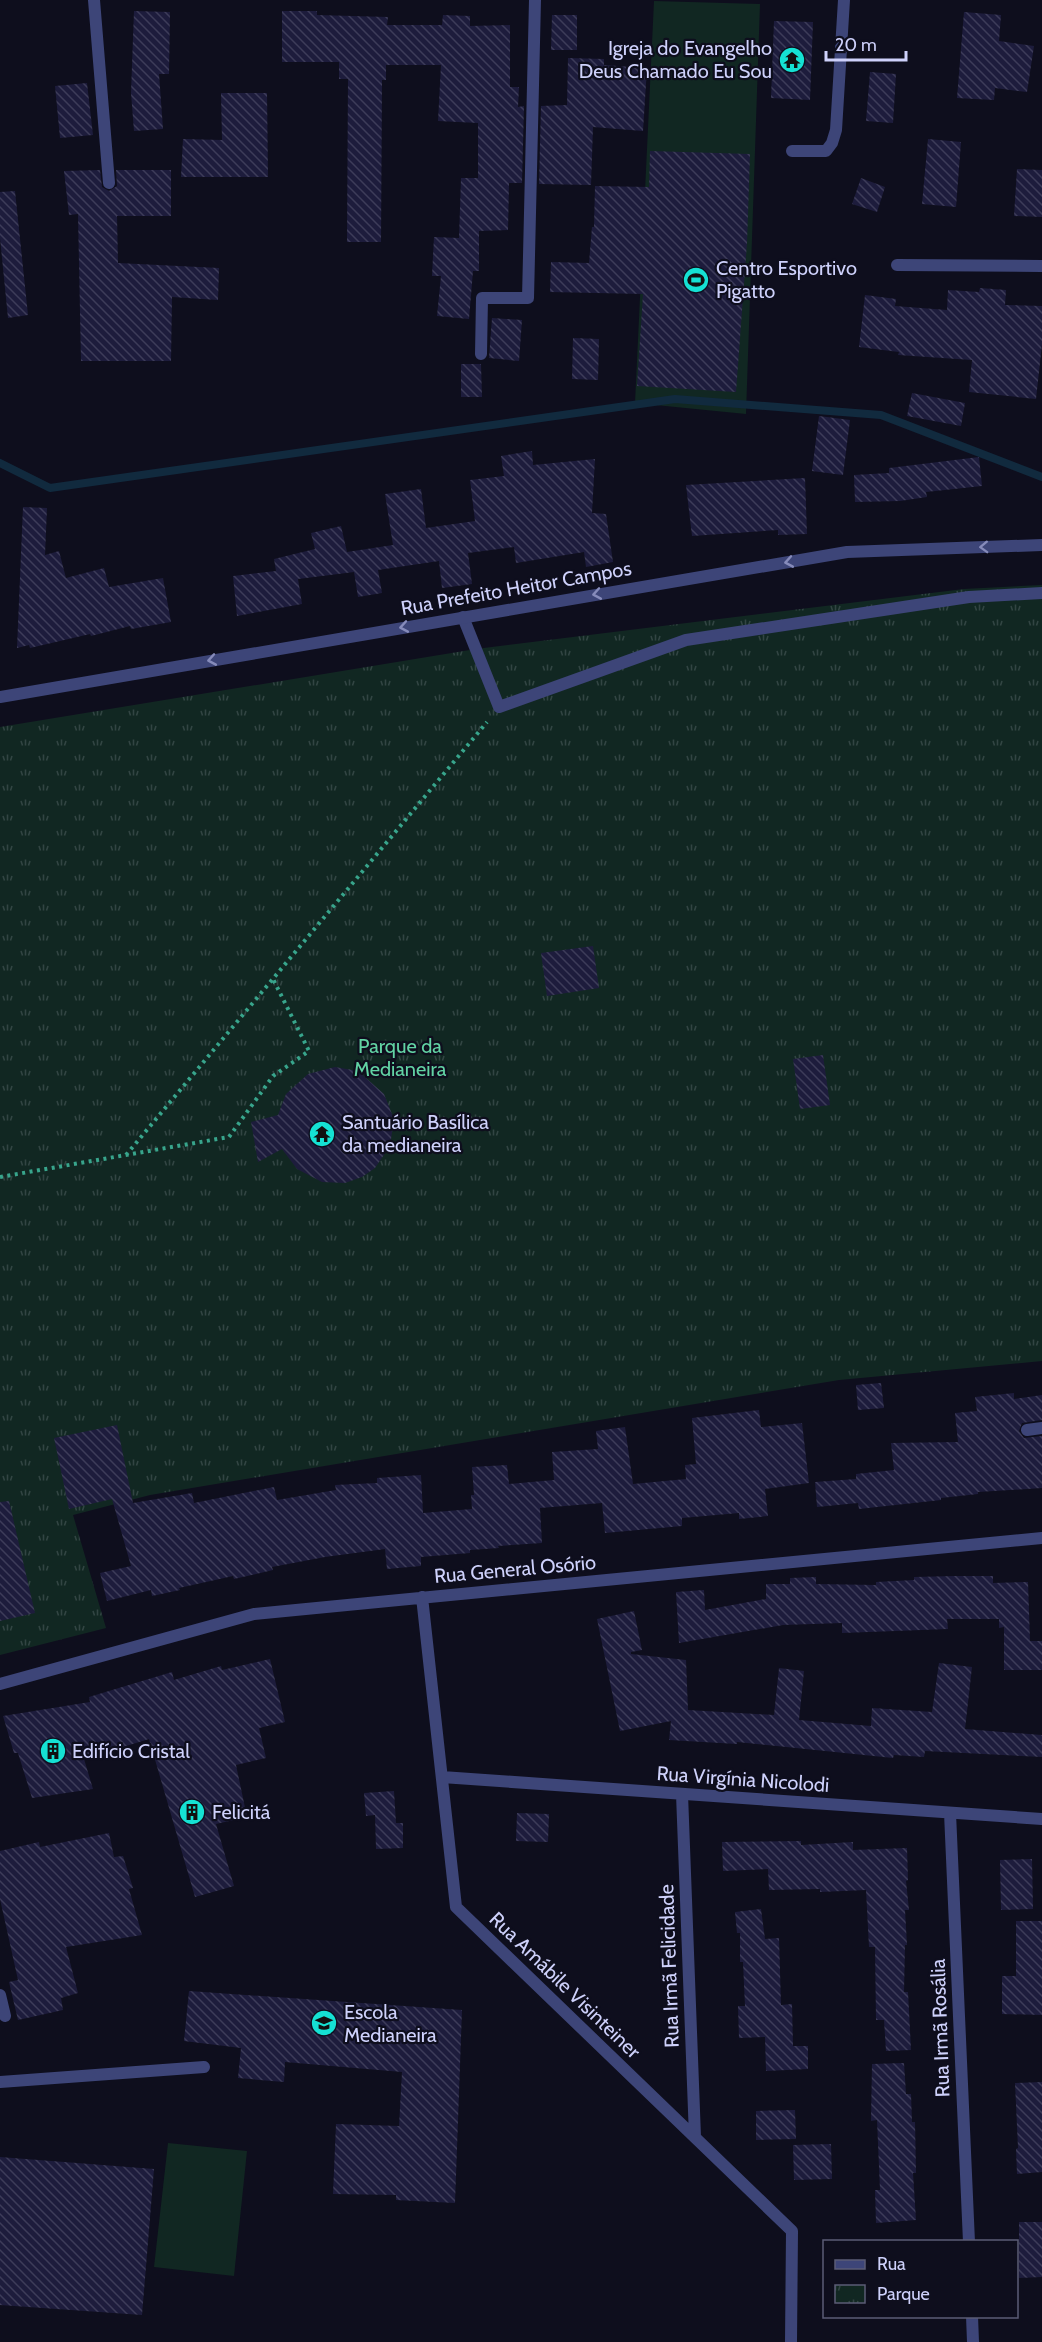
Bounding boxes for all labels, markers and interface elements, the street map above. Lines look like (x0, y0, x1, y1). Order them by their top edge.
scale bar (826, 24, 906, 62)
text: 20 m (835, 34, 877, 56)
place label: Igreja do Evangelho Deus Chamado Eu Sou (579, 36, 772, 83)
temple icon: Igreja do Evangelho Deus Chamado Eu Sou (777, 45, 807, 75)
place label: Centro Esportivo Pigatto (716, 256, 857, 303)
sports icon: Centro Esportivo Pigatto (681, 265, 711, 295)
one-way arrow (979, 541, 988, 554)
one-way arrow (784, 555, 794, 568)
street label: Rua Prefeito Heitor Campos (399, 556, 633, 620)
one-way arrow (592, 587, 602, 600)
one-way arrow (400, 620, 410, 633)
one-way arrow (208, 653, 218, 666)
park label: Parque da Medianeira (354, 1034, 447, 1081)
place label: Santuário Basílica da medianeira (342, 1110, 489, 1157)
temple icon: Santuário Basílica da medianeira (307, 1119, 337, 1149)
street label: Rua General Osório (433, 1550, 597, 1588)
building icon: Edifício Cristal (38, 1736, 68, 1766)
place label: Edifício Cristal (72, 1739, 190, 1763)
street label: Rua Virgínia Nicolodi (656, 1761, 830, 1797)
building icon: Felicitá (177, 1797, 207, 1827)
place label: Felicitá (212, 1800, 271, 1824)
street label: Rua Irmã Felicidade (654, 1884, 684, 2048)
street label: Rua Amábile Visinteiner (485, 1907, 646, 2064)
street label: Rua Irmã Rosália (926, 1958, 954, 2098)
place label: Escola Medianeira (344, 2000, 437, 2047)
school or university icon: Escola Medianeira (309, 2008, 339, 2038)
legend (823, 2240, 1018, 2318)
text: Rua (877, 2253, 906, 2275)
text: Parque (877, 2283, 930, 2305)

